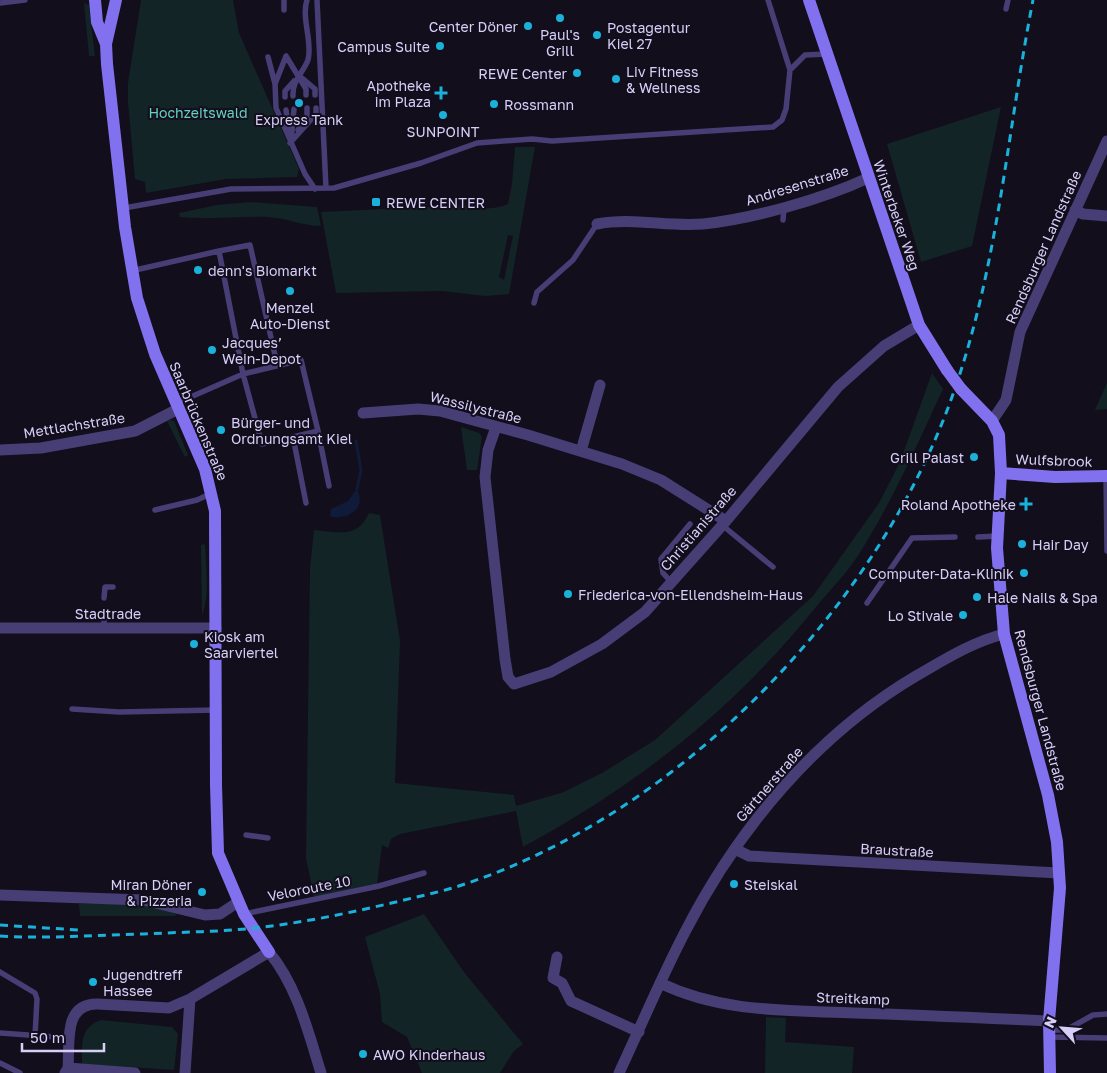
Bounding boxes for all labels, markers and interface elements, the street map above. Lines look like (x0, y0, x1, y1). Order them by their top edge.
marker: Paul's Grill (554, 12, 566, 24)
place label: Center Döner (429, 18, 519, 35)
place label: Postagentur Kiel 27 (607, 19, 691, 52)
marker: Center Döner (522, 20, 534, 32)
place label: Paul's Grill (540, 26, 580, 59)
marker: Postagentur Kiel 27 (591, 29, 603, 41)
place label: Campus Suite (337, 38, 430, 55)
marker: Campus Suite (434, 40, 446, 52)
place label: Liv Fitness & Wellness (626, 63, 700, 96)
place label: REWE Center (478, 65, 568, 82)
marker: REWE Center (571, 67, 583, 79)
marker: Liv Fitness & Wellness (610, 73, 622, 85)
place label: Apotheke im Plaza (367, 77, 431, 110)
marker: Apotheke im Plaza (435, 87, 447, 99)
place label: Rossmann (504, 96, 574, 113)
marker: Express Tank (293, 97, 305, 109)
marker: Rossmann (488, 98, 500, 110)
park label: Hochzeitswald (148, 104, 248, 121)
marker: SUNPOINT (437, 109, 449, 121)
place label: Express Tank (255, 111, 343, 128)
place label: SUNPOINT (406, 123, 480, 140)
street label: Winterbeker Weg (870, 157, 924, 273)
street label: Andresenstraße (744, 161, 850, 209)
street label: Rendsburger Landstraße (1001, 168, 1085, 326)
place label: REWE CENTER (386, 194, 485, 211)
marker: REWE CENTER (370, 196, 382, 208)
place label: denn's Biomarkt (208, 262, 317, 279)
marker: denn's Biomarkt (192, 264, 204, 276)
marker: Menzel Auto-Dienst (284, 285, 296, 297)
place label: Menzel Auto-Dienst (250, 299, 330, 332)
place label: Jacques’ Wein-Depot (222, 334, 301, 367)
marker: Jacques’ Wein-Depot (206, 344, 218, 356)
street label: Saarbrückenstraße (166, 359, 232, 483)
street label: Wassilystraße (428, 387, 524, 427)
street label: Mettlachstraße (22, 409, 126, 441)
place label: Bürger- und Ordnungsamt Kiel (231, 414, 352, 447)
marker: Bürger- und Ordnungsamt Kiel (215, 424, 227, 436)
place label: Grill Palast (890, 449, 964, 466)
street label: Wulfsbrook (1015, 450, 1093, 470)
marker: Grill Palast (968, 451, 980, 463)
street label: Christianistraße (657, 482, 739, 574)
place label: Roland Apotheke (901, 496, 1016, 513)
marker: Roland Apotheke (1020, 498, 1032, 510)
place label: Hair Day (1032, 536, 1089, 553)
marker: Hair Day (1016, 538, 1028, 550)
place label: Computer-Data-Klinik (869, 565, 1014, 582)
marker: Computer-Data-Klinik (1018, 567, 1030, 579)
place label: Friederica-von-Ellendsheim-Haus (578, 586, 803, 603)
marker: Friederica-von-Ellendsheim-Haus (562, 588, 574, 600)
place label: Hale Nails & Spa (987, 589, 1098, 606)
marker: Hale Nails & Spa (971, 591, 983, 603)
street label: Stadtrade (75, 605, 141, 622)
place label: Lo Stivale (887, 607, 953, 624)
marker: Lo Stivale (957, 609, 969, 621)
place label: Kiosk am Saarviertel (204, 628, 278, 661)
street label: Rendsburger Landstraße (1011, 628, 1071, 792)
marker: Kiosk am Saarviertel (188, 638, 200, 650)
street label: Gärtnerstraße (732, 743, 806, 825)
street label: Braustraße (860, 840, 934, 860)
street label: Veloroute 10 (266, 872, 352, 904)
place label: Miran Döner & Pizzeria (110, 876, 193, 909)
place label: Steiskal (744, 876, 798, 893)
marker: Steiskal (728, 878, 740, 890)
marker: Miran Döner & Pizzeria (196, 886, 208, 898)
place label: Jugendtreff Hassee (103, 966, 182, 999)
marker: Jugendtreff Hassee (87, 976, 99, 988)
street label: Streitkamp (816, 988, 890, 1008)
north arrow (1037, 1003, 1087, 1053)
text: N (1040, 1014, 1060, 1031)
scale bar (22, 1020, 105, 1052)
text: 50 m (30, 1028, 65, 1046)
place label: AWO Kinderhaus (373, 1046, 485, 1063)
marker: AWO Kinderhaus (357, 1048, 369, 1060)

